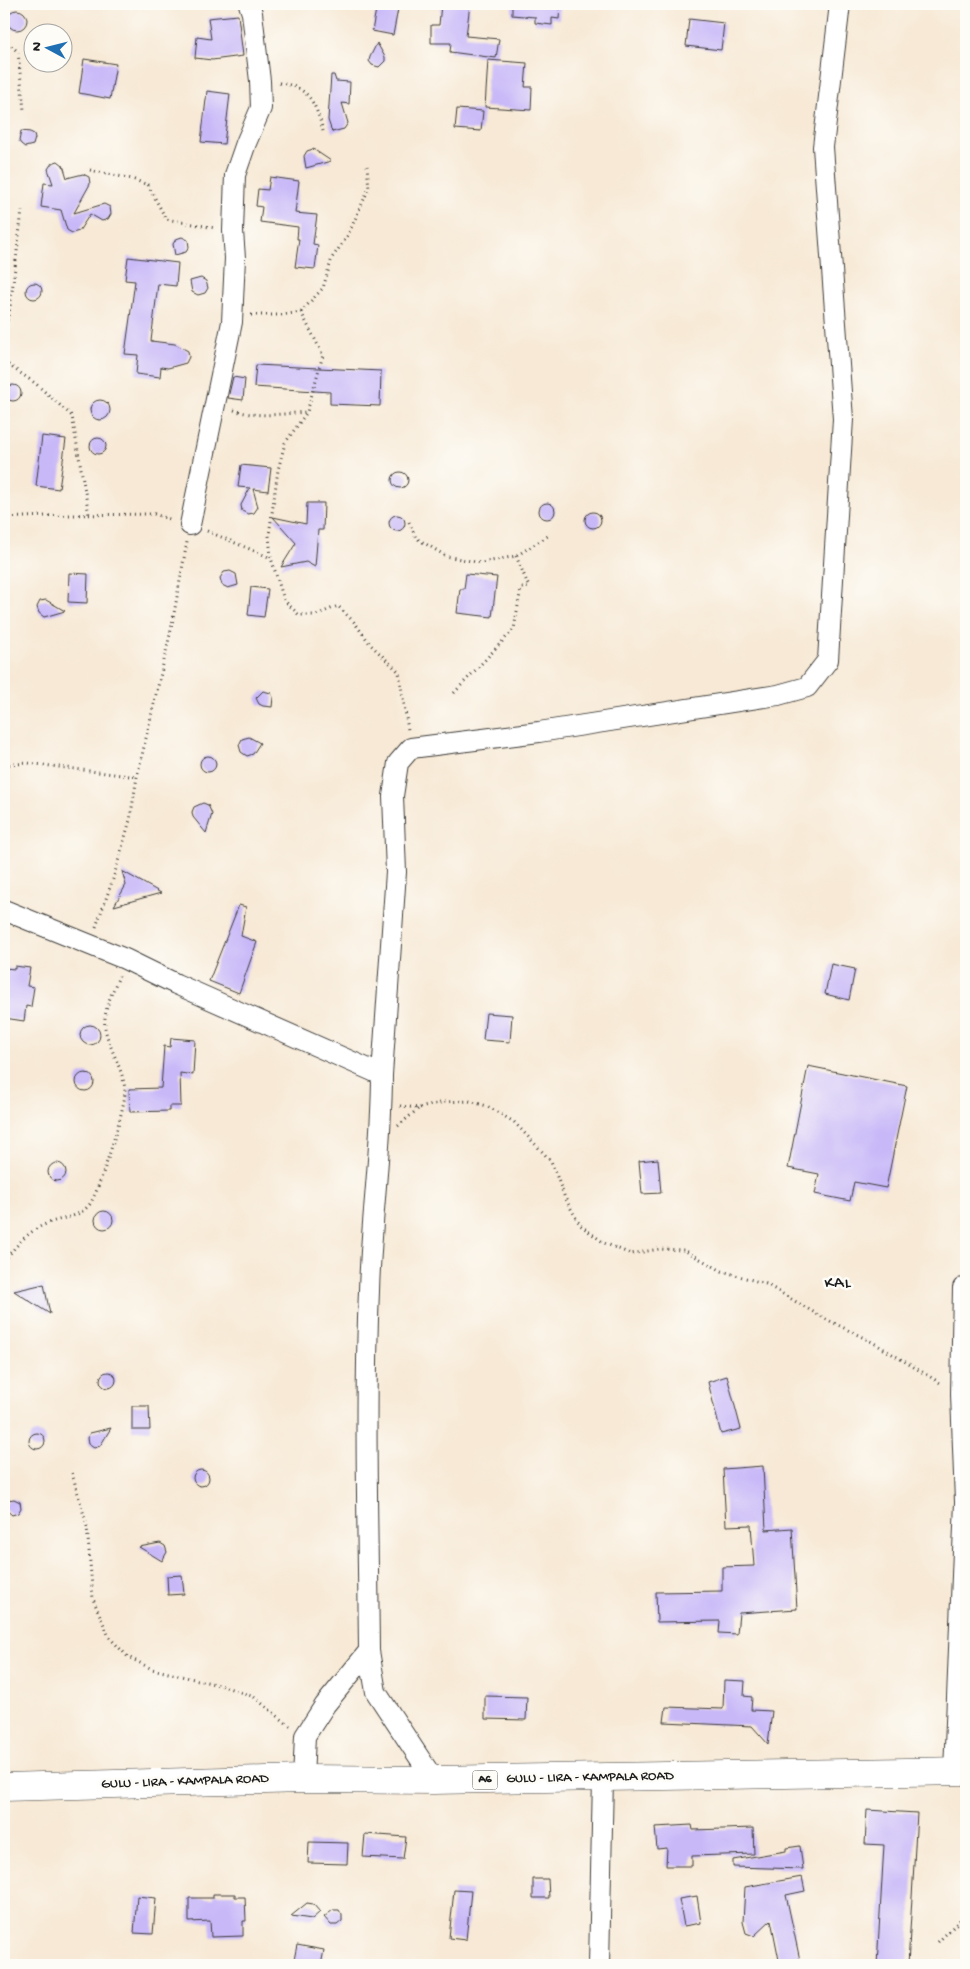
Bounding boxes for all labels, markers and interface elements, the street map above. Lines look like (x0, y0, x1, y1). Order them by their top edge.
north arrow (22, 22, 72, 72)
text: N (29, 41, 47, 52)
district label: KAL (824, 1275, 852, 1294)
street label: GULU - LIRA - KAMPALA ROAD (506, 1768, 675, 1788)
road number: A6 (472, 1770, 498, 1790)
street label: GULU - LIRA - KAMPALA ROAD (101, 1771, 270, 1793)

